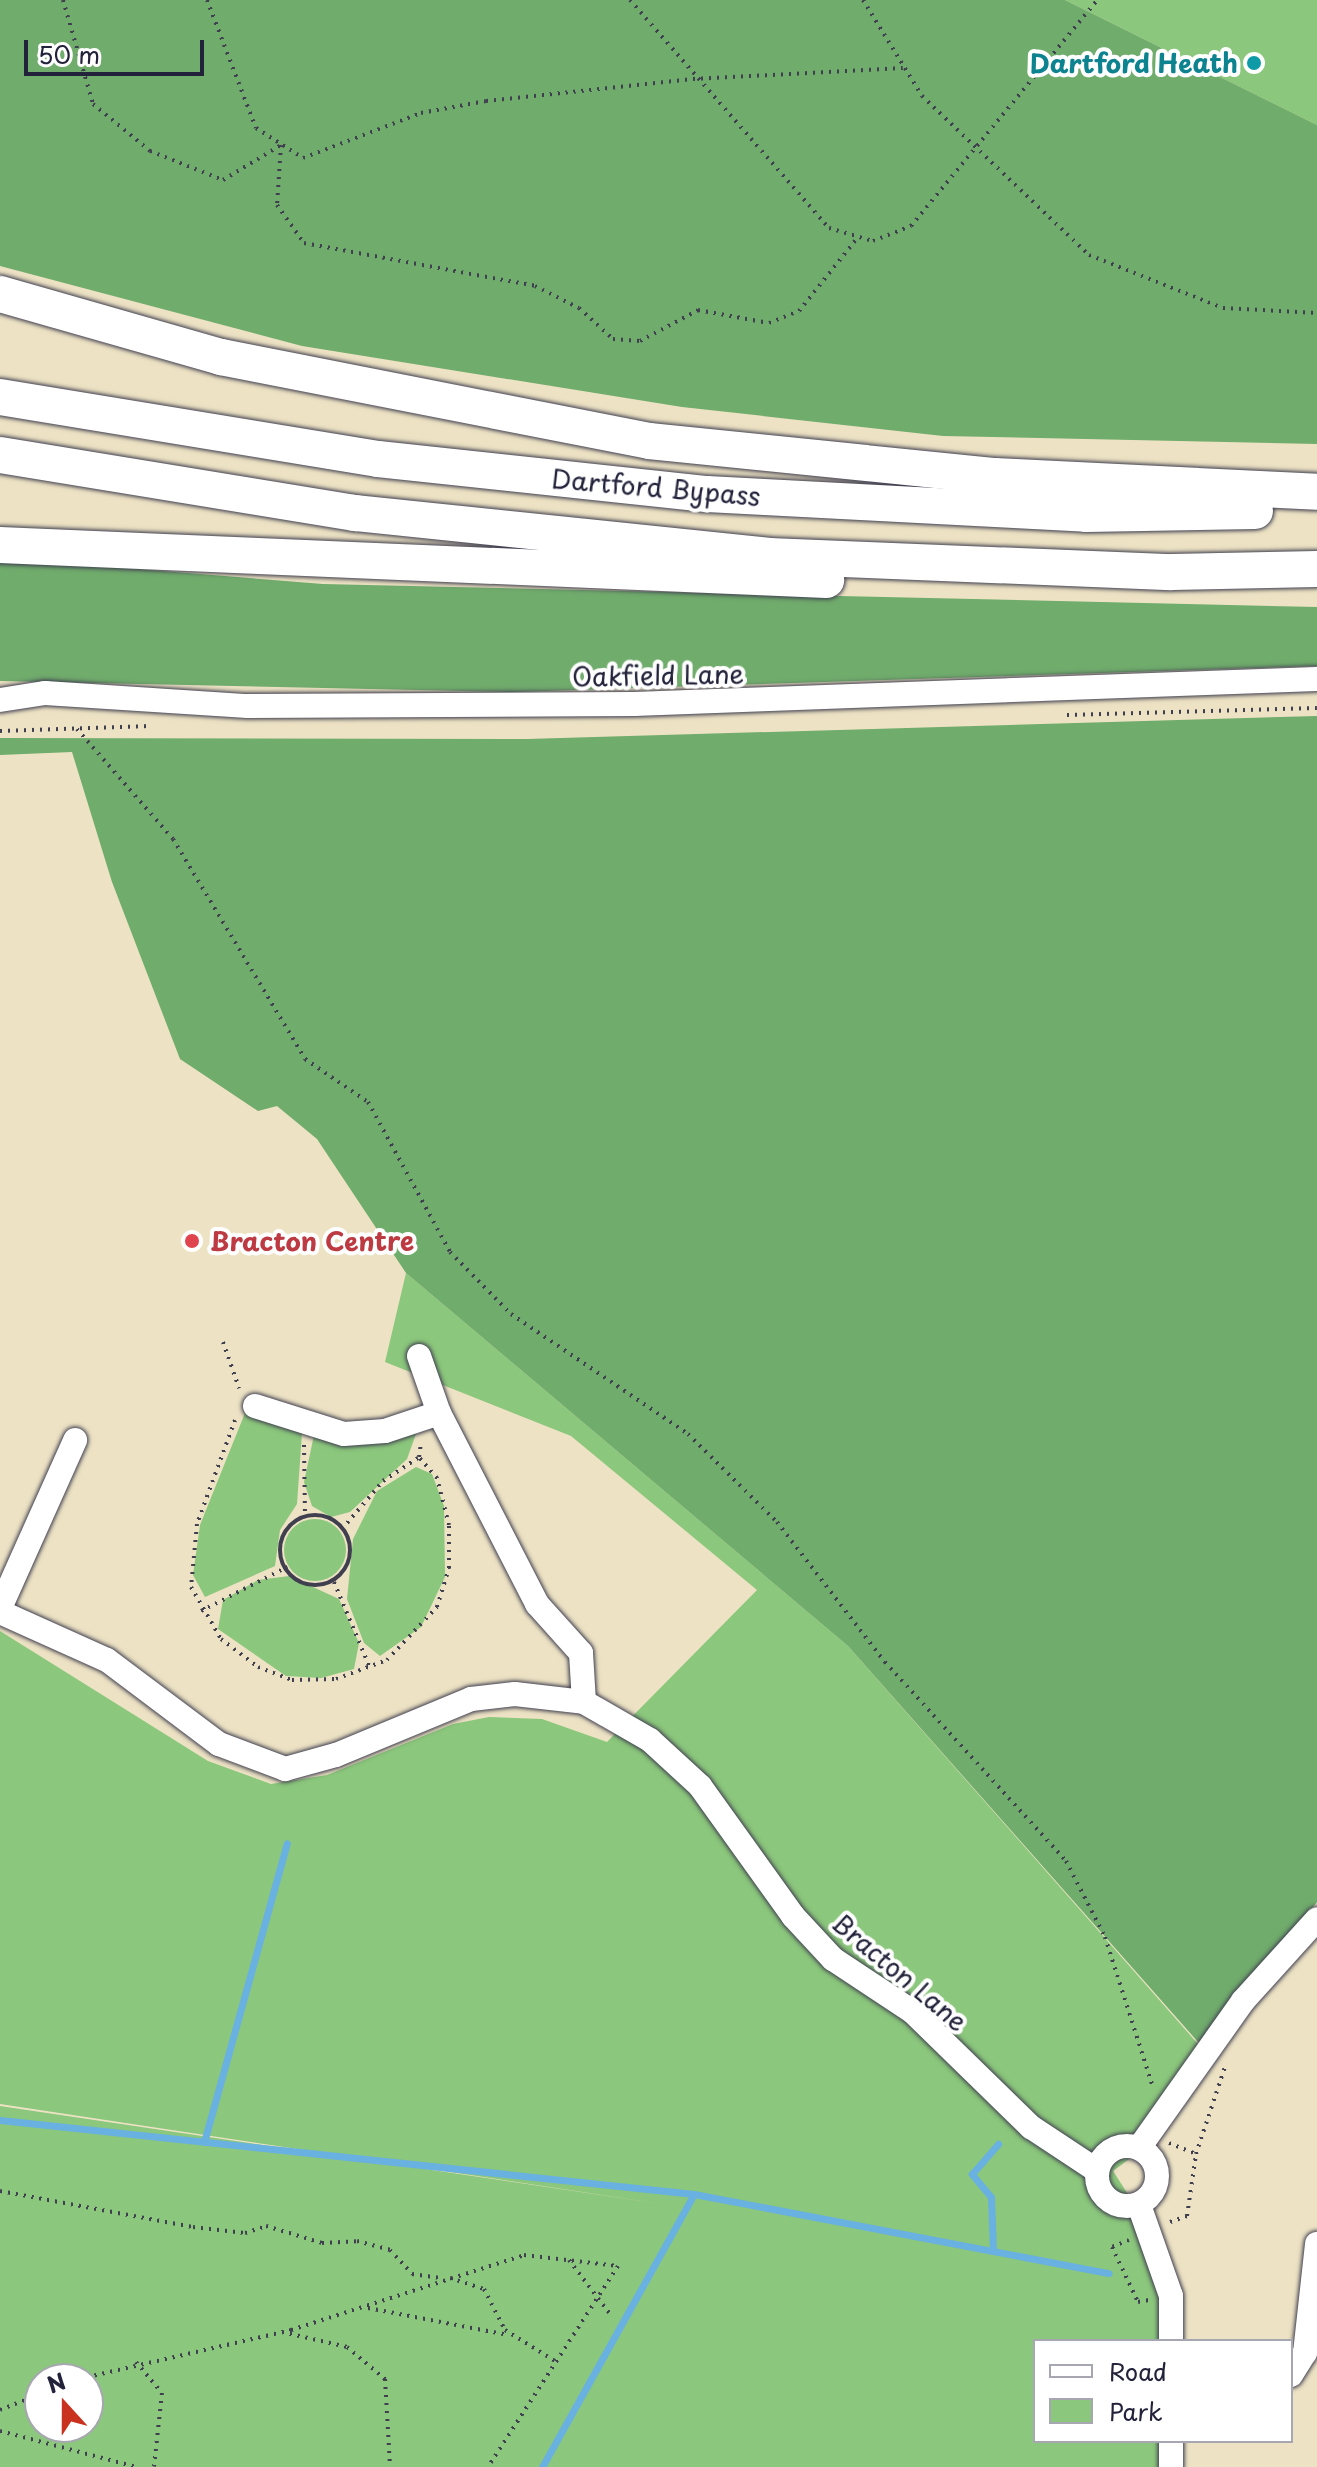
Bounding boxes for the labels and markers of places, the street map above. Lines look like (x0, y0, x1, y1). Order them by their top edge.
place label: Dartford Heath (1029, 47, 1238, 79)
marker: Dartford Heath (1245, 54, 1263, 72)
place label: Bracton Centre (210, 1225, 415, 1257)
marker: Bracton Centre (181, 1230, 203, 1252)

